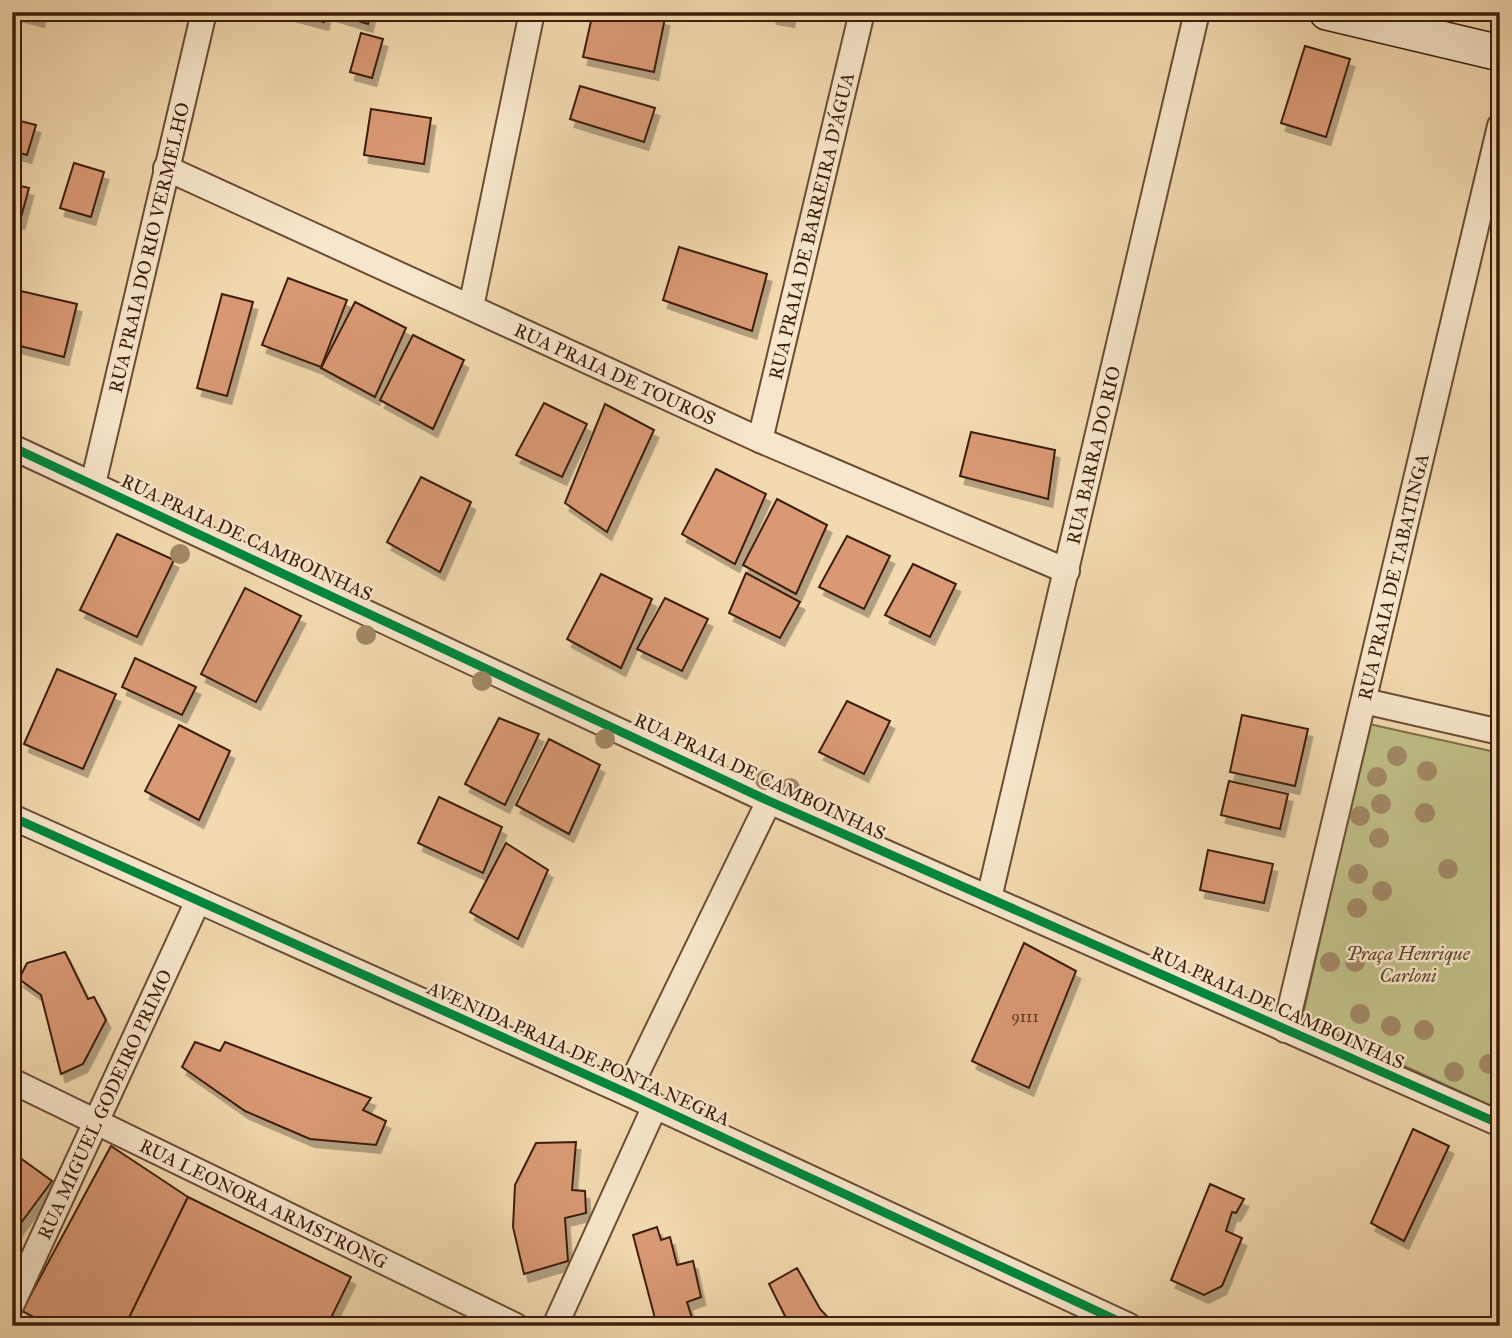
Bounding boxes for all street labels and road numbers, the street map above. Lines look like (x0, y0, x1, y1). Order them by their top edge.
street label: RUA PRAIA DE BARREIRA D'ÁGUA (764, 70, 859, 382)
street label: RUA PRAIA DO RIO VERMELHO (104, 100, 194, 395)
street label: RUA PRAIA DE TOUROS (510, 318, 719, 430)
street label: RUA BARRA DO RIO (1061, 364, 1126, 547)
street label: RUA PRAIA DE TABATINGA (1353, 451, 1434, 702)
street label: RUA PRAIA DE CAMBOINHAS (117, 469, 376, 606)
street label: RUA PRAIA DE CAMBOINHAS (630, 708, 889, 845)
street label: RUA PRAIA DE CAMBOINHAS (1147, 941, 1408, 1074)
street label: RUA MIGUEL GODEIRO PRIMO (32, 966, 177, 1243)
street label: AVENIDA PRAIA DE PONTA NEGRA (423, 976, 734, 1131)
street label: RUA LEONORA ARMSTRONG (136, 1134, 392, 1274)

